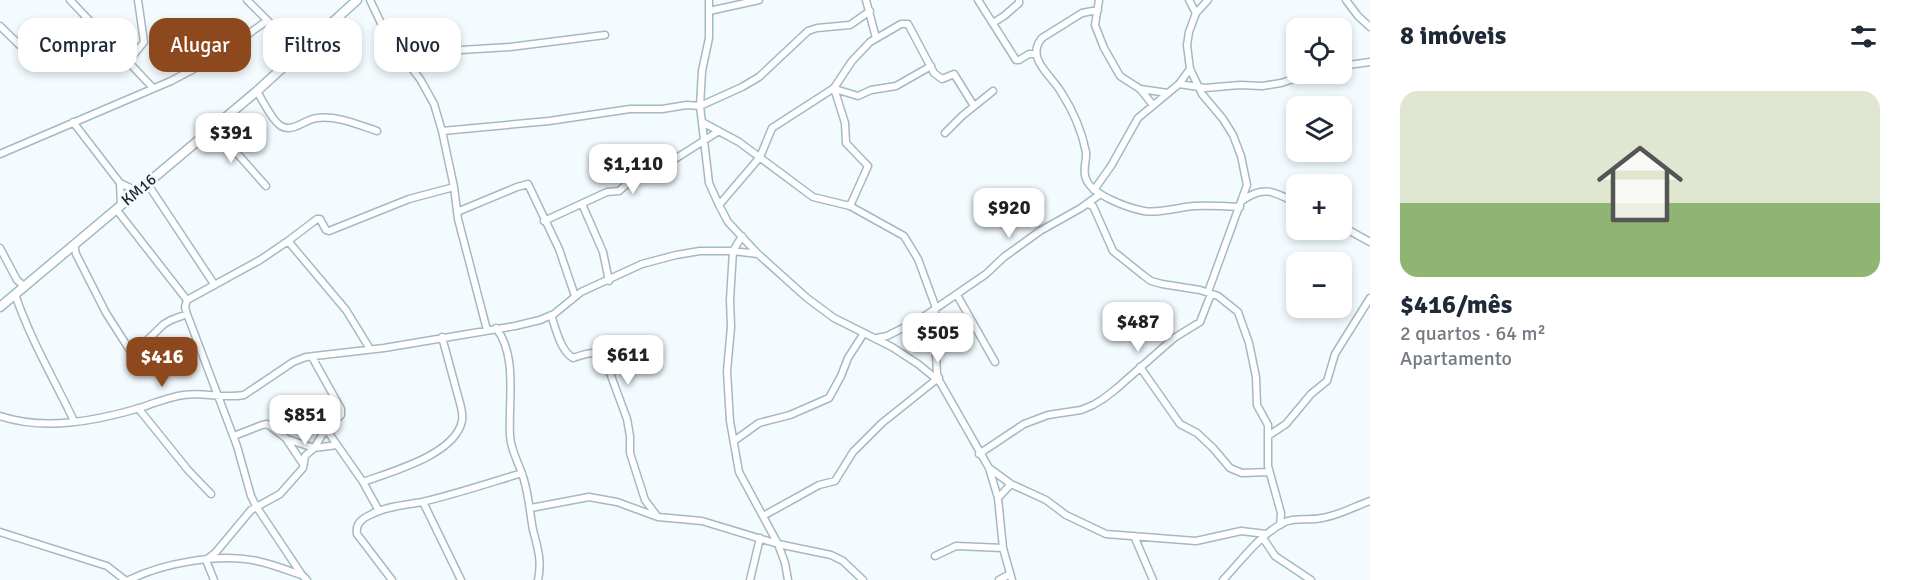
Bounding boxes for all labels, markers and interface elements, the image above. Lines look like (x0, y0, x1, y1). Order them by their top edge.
chip: Comprar (18, 18, 137, 72)
chip: Alugar (149, 18, 251, 72)
chip: Filtros (263, 18, 362, 72)
chip: Novo (374, 18, 461, 72)
map controls (1286, 18, 1352, 318)
button: locate (1286, 18, 1352, 84)
text: 8 imóveis (1400, 20, 1506, 52)
icon: filters (1847, 20, 1880, 53)
button: layers (1286, 96, 1352, 162)
pin: $391 (195, 113, 267, 164)
text: $391 (209, 120, 253, 145)
icon: home (1586, 130, 1694, 238)
pin: $1,110 (584, 144, 682, 195)
text: $1,110 (603, 151, 663, 176)
street label: KM16 (117, 170, 161, 210)
button: + (1286, 174, 1352, 240)
pin: $920 (973, 188, 1045, 239)
text: $920 (987, 195, 1031, 220)
button: − (1286, 252, 1352, 318)
text: $416/mês (1400, 289, 1512, 321)
pin: $487 (1102, 302, 1174, 353)
text: $487 (1116, 309, 1160, 334)
pin: $505 (902, 313, 974, 364)
text: $505 (916, 320, 960, 345)
text: 2 quartos · 64 m² (1400, 321, 1546, 346)
pin: $611 (592, 335, 664, 386)
pin: $416 (126, 337, 198, 388)
text: $611 (606, 342, 650, 367)
text: $416 (140, 344, 184, 369)
text: Apartamento (1400, 346, 1512, 371)
pin: $851 (269, 395, 341, 446)
text: $851 (283, 402, 327, 427)

